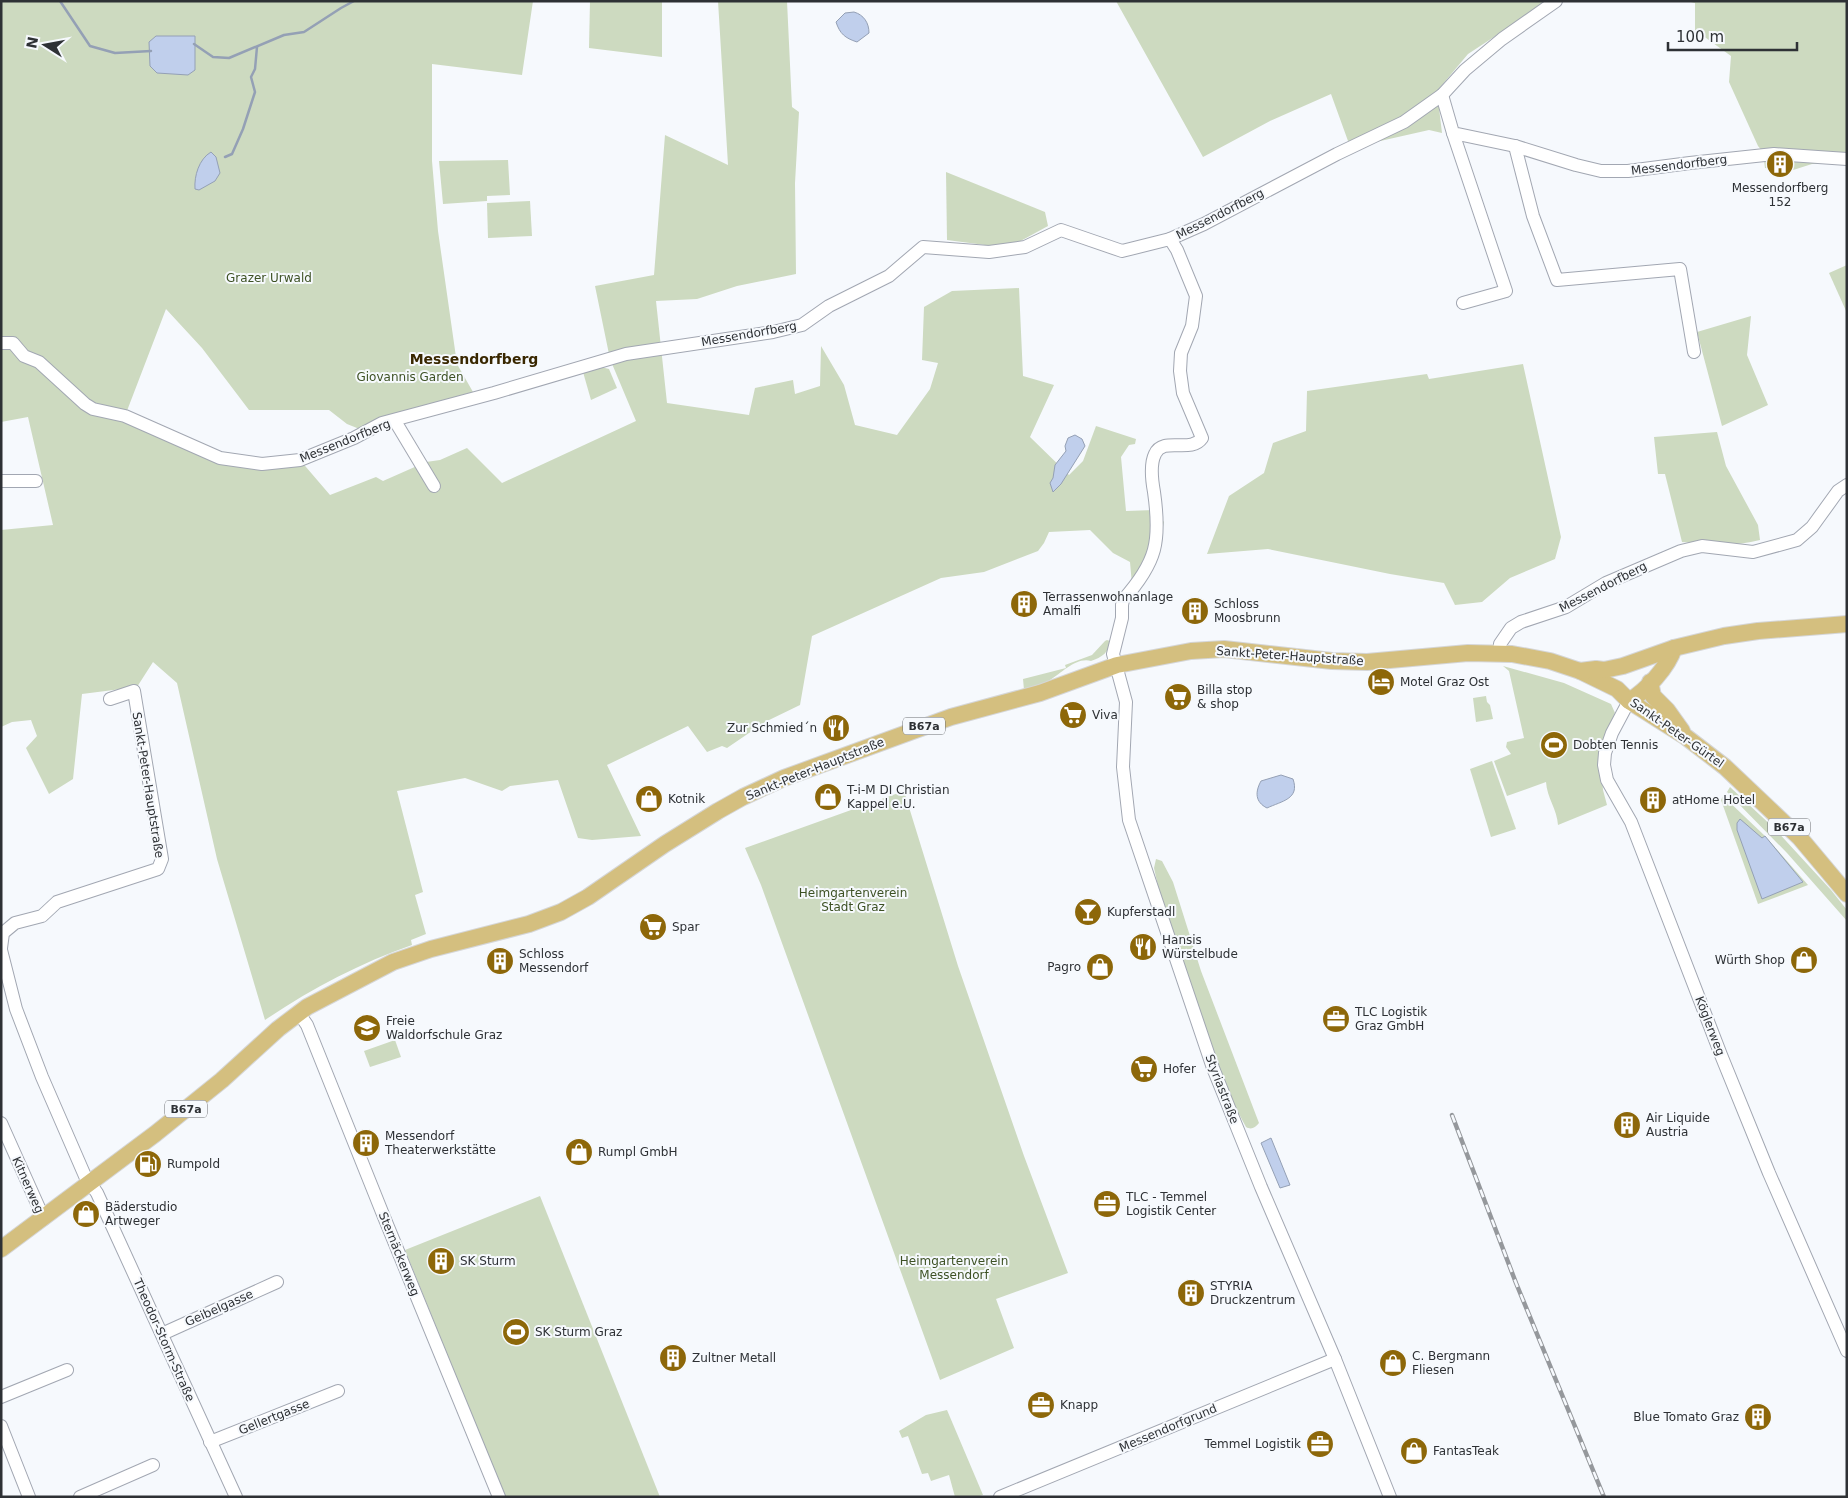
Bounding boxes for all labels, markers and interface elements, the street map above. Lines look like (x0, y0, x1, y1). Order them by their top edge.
north arrow (20, 20, 70, 70)
scale bar (1668, 20, 1797, 52)
text: 100 m (1676, 28, 1724, 46)
text: N (23, 35, 41, 50)
building icon: Messendorfberg 152 (1765, 149, 1795, 179)
street label: Messendorfberg (1630, 152, 1728, 178)
place label: Messendorfberg 152 (1732, 181, 1828, 209)
street label: Messendorfberg (1174, 186, 1266, 242)
park label: Grazer Urwald (226, 271, 312, 285)
street label: Messendorfberg (700, 319, 798, 349)
district label: Messendorfberg (410, 351, 538, 367)
park label: Giovannis Garden (356, 370, 464, 384)
street label: Messendorfberg (298, 416, 392, 466)
street label: Messendorfberg (1557, 559, 1649, 615)
building icon: Terrassenwohnanlage Amalfi (1009, 589, 1039, 619)
place label: Terrassenwohnanlage Amalfi (1042, 590, 1173, 618)
building icon: Schloss Moosbrunn (1180, 596, 1210, 626)
place label: Schloss Moosbrunn (1214, 597, 1281, 625)
street label: Sankt-Peter-Hauptstraße (1216, 644, 1364, 668)
hotel icon: Motel Graz Ost (1366, 667, 1396, 697)
place label: Motel Graz Ost (1400, 675, 1489, 689)
supermarket icon: Billa stop & shop (1163, 682, 1193, 712)
place label: Billa stop & shop (1197, 683, 1252, 711)
street label: Sankt-Peter-Gürtel (1628, 695, 1726, 771)
supermarket icon: Viva (1058, 700, 1088, 730)
place label: Viva (1092, 708, 1118, 722)
street label: Sankt-Peter-Hauptstraße (130, 711, 166, 859)
restaurant icon: Zur Schmied´n (821, 713, 851, 743)
road number: B67a (903, 718, 945, 734)
place label: Zur Schmied´n (727, 721, 817, 735)
sports icon: Dobten Tennis (1539, 730, 1569, 760)
street label: Sankt-Peter-Hauptstraße (744, 735, 886, 803)
place label: Dobten Tennis (1573, 738, 1658, 752)
shop icon: T-i-M DI Christian Kappel e.U. (813, 782, 843, 812)
place label: T-i-M DI Christian Kappel e.U. (846, 783, 950, 811)
shop icon: Kotnik (634, 784, 664, 814)
building icon: atHome Hotel (1638, 785, 1668, 815)
place label: Kotnik (668, 792, 705, 806)
place label: atHome Hotel (1672, 793, 1755, 807)
road number: B67a (1768, 819, 1810, 836)
park label: Heimgartenverein Stadt Graz (799, 886, 907, 914)
bar icon: Kupferstadl (1073, 897, 1103, 927)
place label: Kupferstadl (1107, 905, 1175, 919)
supermarket icon: Spar (638, 912, 668, 942)
place label: Spar (672, 920, 700, 934)
restaurant icon: Hansis Würstelbude (1128, 932, 1158, 962)
place label: Hansis Würstelbude (1162, 933, 1238, 961)
shop icon: Würth Shop (1789, 945, 1819, 975)
building icon: Schloss Messendorf (485, 946, 515, 976)
place label: Schloss Messendorf (519, 947, 589, 975)
shop icon: Pagro (1085, 952, 1115, 982)
place label: Würth Shop (1715, 953, 1785, 967)
place label: Pagro (1047, 960, 1081, 974)
street label: Köglerweg (1692, 994, 1728, 1058)
office icon: TLC Logistik Graz GmbH (1321, 1004, 1351, 1034)
place label: TLC Logistik Graz GmbH (1354, 1005, 1427, 1033)
school or university icon: Freie Waldorfschule Graz (352, 1013, 382, 1043)
place label: Freie Waldorfschule Graz (386, 1014, 502, 1042)
street label: Styriastraße (1202, 1052, 1242, 1126)
supermarket icon: Hofer (1129, 1054, 1159, 1084)
place label: Hofer (1163, 1062, 1196, 1076)
road number: B67a (165, 1100, 207, 1118)
building icon: Air Liquide Austria (1612, 1110, 1642, 1140)
place label: Air Liquide Austria (1646, 1111, 1710, 1139)
building icon: Messendorf Theaterwerkstätte (351, 1128, 381, 1158)
place label: Messendorf Theaterwerkstätte (384, 1129, 496, 1157)
shop icon: Rumpl GmbH (564, 1137, 594, 1167)
place label: Rumpl GmbH (598, 1145, 678, 1159)
fuel station icon: Rumpold (133, 1149, 163, 1179)
street label: Kitnerweg (9, 1154, 47, 1216)
place label: Rumpold (167, 1157, 220, 1171)
office icon: TLC - Temmel Logistik Center (1092, 1189, 1122, 1219)
place label: TLC - Temmel Logistik Center (1125, 1190, 1216, 1218)
shop icon: Bäderstudio Artweger (71, 1199, 101, 1229)
place label: Bäderstudio Artweger (105, 1200, 177, 1228)
street label: Sternäckerweg (376, 1210, 422, 1298)
building icon: SK Sturm (426, 1246, 456, 1276)
place label: SK Sturm (460, 1254, 516, 1268)
park label: Heimgartenverein Messendorf (900, 1254, 1008, 1282)
street label: Theodor-Storm-Straße (130, 1275, 197, 1404)
building icon: STYRIA Druckzentrum (1176, 1278, 1206, 1308)
place label: STYRIA Druckzentrum (1210, 1279, 1296, 1307)
street label: Geibelgasse (183, 1287, 255, 1329)
sports icon: SK Sturm Graz (501, 1317, 531, 1347)
place label: SK Sturm Graz (535, 1325, 622, 1339)
building icon: Zultner Metall (658, 1343, 688, 1373)
shop icon: C. Bergmann Fliesen (1378, 1348, 1408, 1378)
place label: C. Bergmann Fliesen (1412, 1349, 1490, 1377)
place label: Zultner Metall (692, 1351, 776, 1365)
office icon: Knapp (1026, 1390, 1056, 1420)
street label: Gellertgasse (236, 1396, 312, 1438)
place label: Knapp (1060, 1398, 1098, 1412)
street label: Messendorfgrund (1117, 1401, 1219, 1455)
building icon: Blue Tomato Graz (1743, 1402, 1773, 1432)
place label: Blue Tomato Graz (1633, 1410, 1739, 1424)
office icon: Temmel Logistik (1305, 1429, 1335, 1459)
shop icon: FantasTeak (1399, 1436, 1429, 1466)
place label: Temmel Logistik (1203, 1437, 1301, 1451)
place label: FantasTeak (1433, 1444, 1499, 1458)

